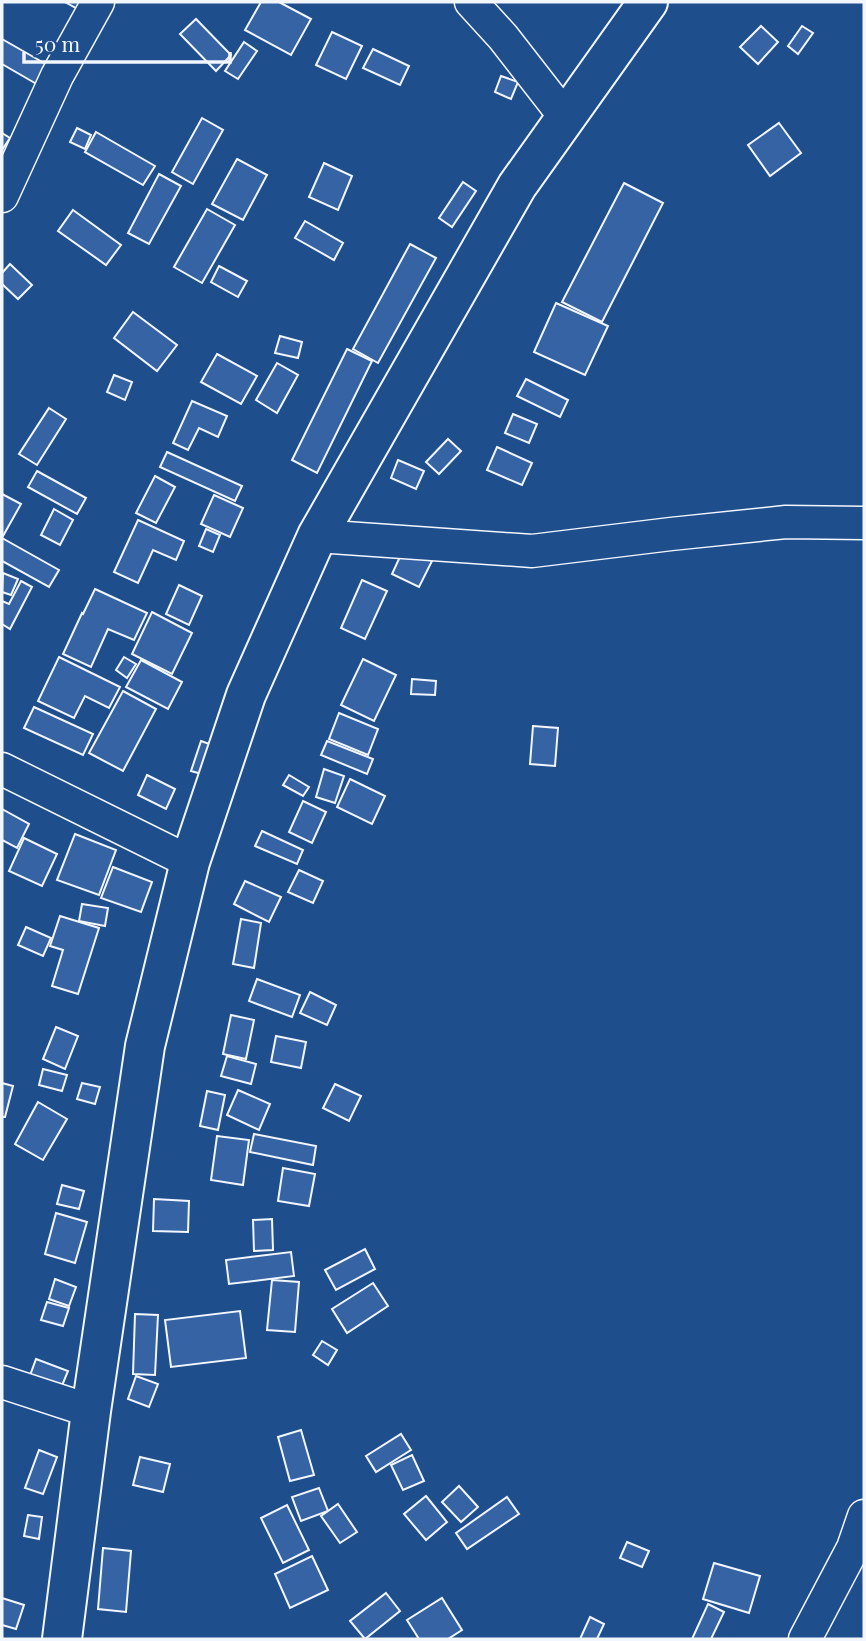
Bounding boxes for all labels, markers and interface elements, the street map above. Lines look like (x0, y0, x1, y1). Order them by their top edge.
scale bar (24, 21, 231, 65)
text: 50 m (35, 29, 81, 57)

